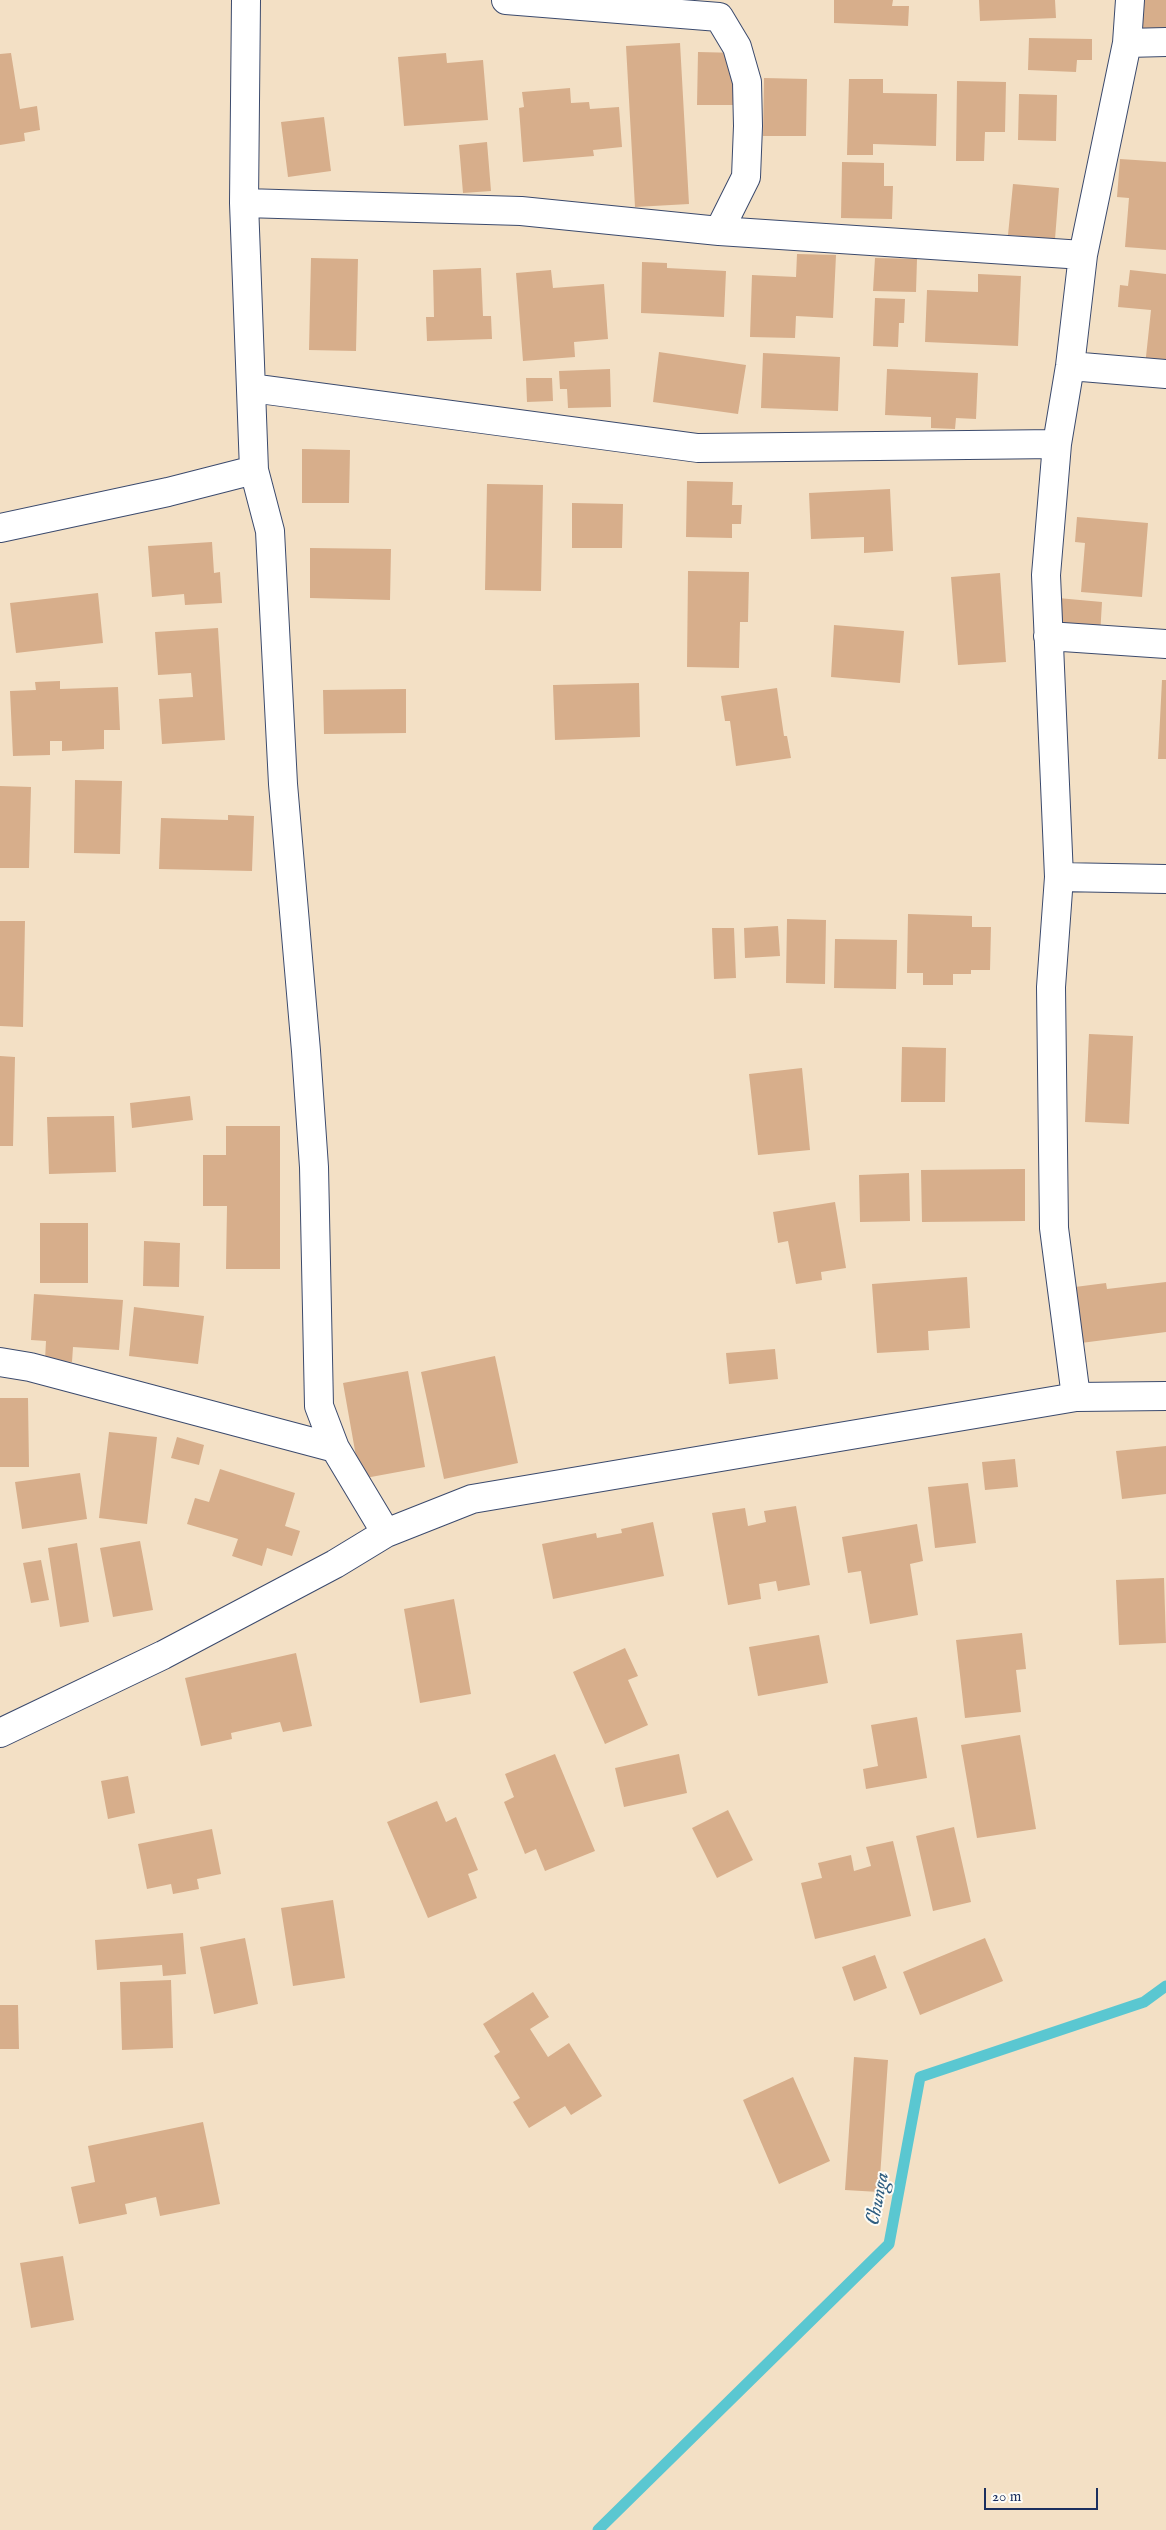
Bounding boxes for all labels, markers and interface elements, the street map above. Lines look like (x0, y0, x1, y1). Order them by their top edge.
water label: Chunga (862, 2171, 896, 2227)
scale bar (986, 2478, 1100, 2510)
text: 20 m (992, 2487, 1021, 2506)

